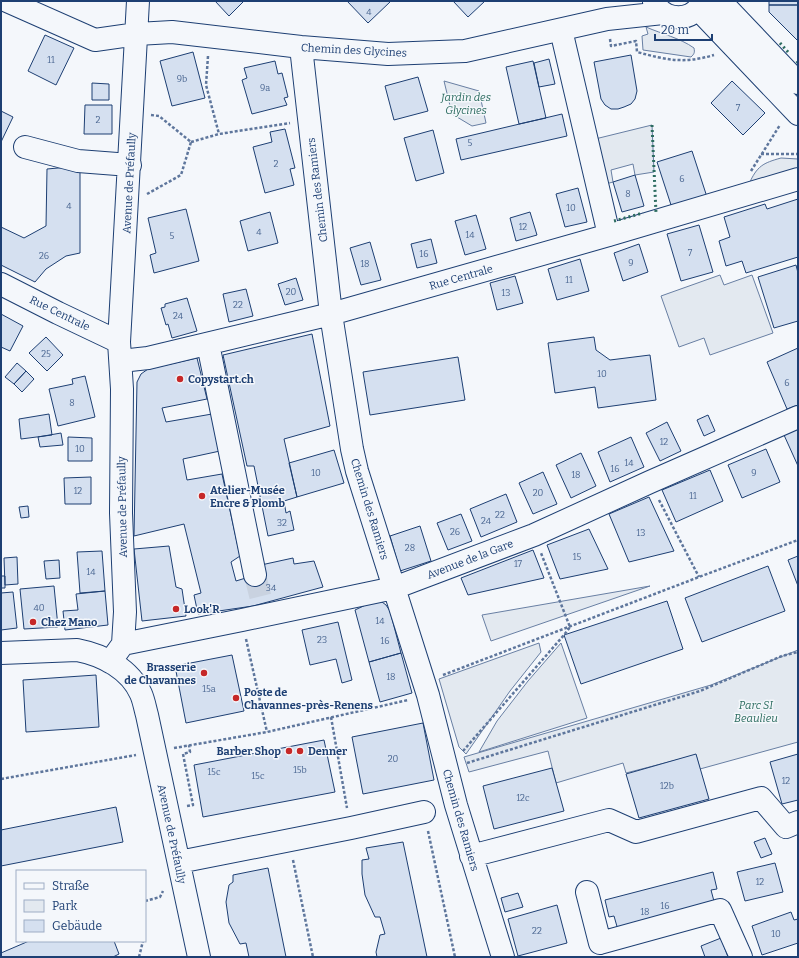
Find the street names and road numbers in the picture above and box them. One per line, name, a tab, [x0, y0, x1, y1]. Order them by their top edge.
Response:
street label: Chemin des Glycines	[301, 41, 407, 60]
street label: Avenue de Préfaully	[120, 132, 139, 234]
street label: Chemin des Ramiers	[305, 137, 330, 243]
street label: Rue Centrale	[428, 262, 494, 293]
street label: Rue Centrale	[27, 293, 92, 334]
street label: Avenue de Préfaully	[115, 456, 130, 558]
street label: Chemin des Ramiers	[348, 457, 391, 561]
street label: Avenue de la Gare	[425, 537, 515, 582]
street label: Chemin des Ramiers	[440, 768, 481, 873]
street label: Avenue de Préfaully	[155, 783, 188, 885]

